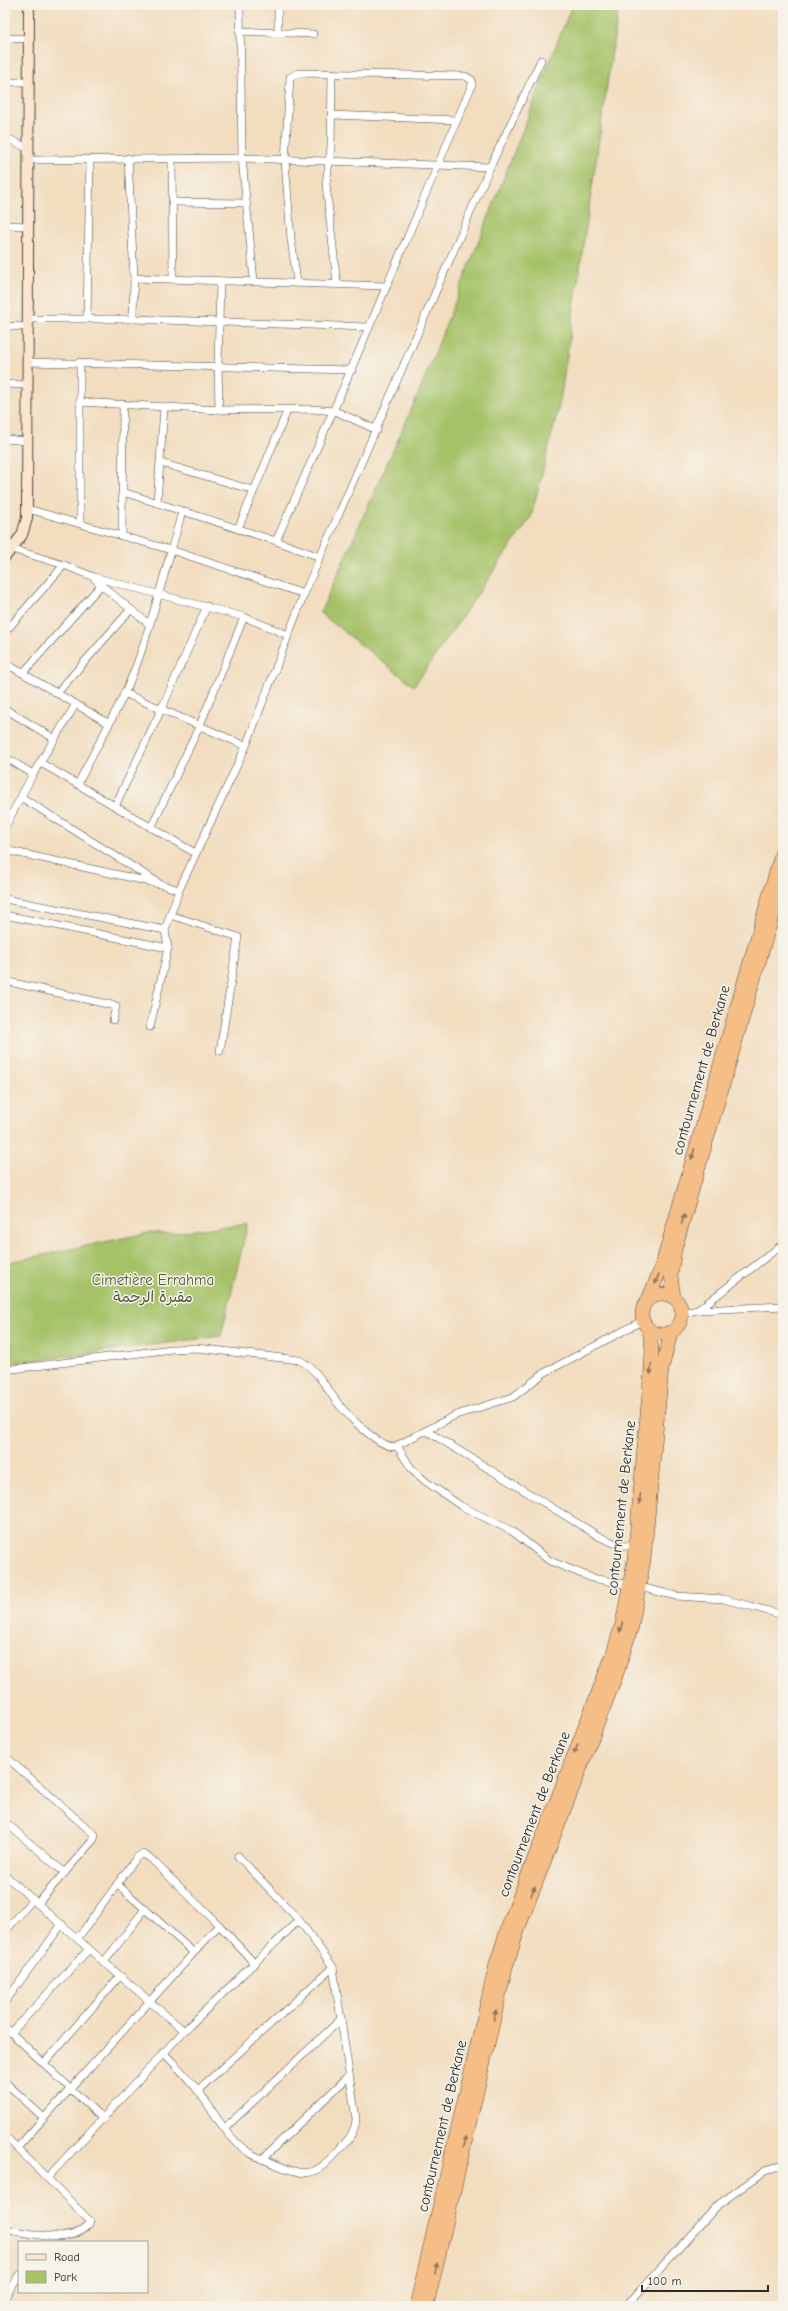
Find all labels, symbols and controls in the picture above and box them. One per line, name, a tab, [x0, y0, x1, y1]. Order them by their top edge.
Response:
street label: contournement de Berkane	[668, 982, 734, 1157]
one-way arrow	[690, 1148, 696, 1160]
one-way arrow	[680, 1213, 686, 1225]
park label: Cimetière Errahma مقبرة الرحمة	[92, 1271, 214, 1306]
one-way arrow	[653, 1273, 659, 1285]
one-way arrow	[648, 1363, 654, 1375]
street label: contournement de Berkane	[603, 1419, 639, 1596]
one-way arrow	[636, 1493, 643, 1505]
one-way arrow	[618, 1621, 624, 1633]
street label: contournement de Berkane	[494, 1728, 574, 1899]
one-way arrow	[573, 1744, 579, 1756]
one-way arrow	[531, 1884, 537, 1896]
one-way arrow	[492, 2009, 498, 2021]
street label: contournement de Berkane	[413, 2038, 471, 2214]
one-way arrow	[463, 2135, 469, 2148]
legend	[18, 2241, 148, 2293]
text: Road	[54, 2250, 80, 2264]
one-way arrow	[433, 2262, 439, 2274]
scale bar	[642, 2267, 768, 2293]
text: Park	[54, 2270, 77, 2284]
text: 100 m	[648, 2274, 681, 2288]

